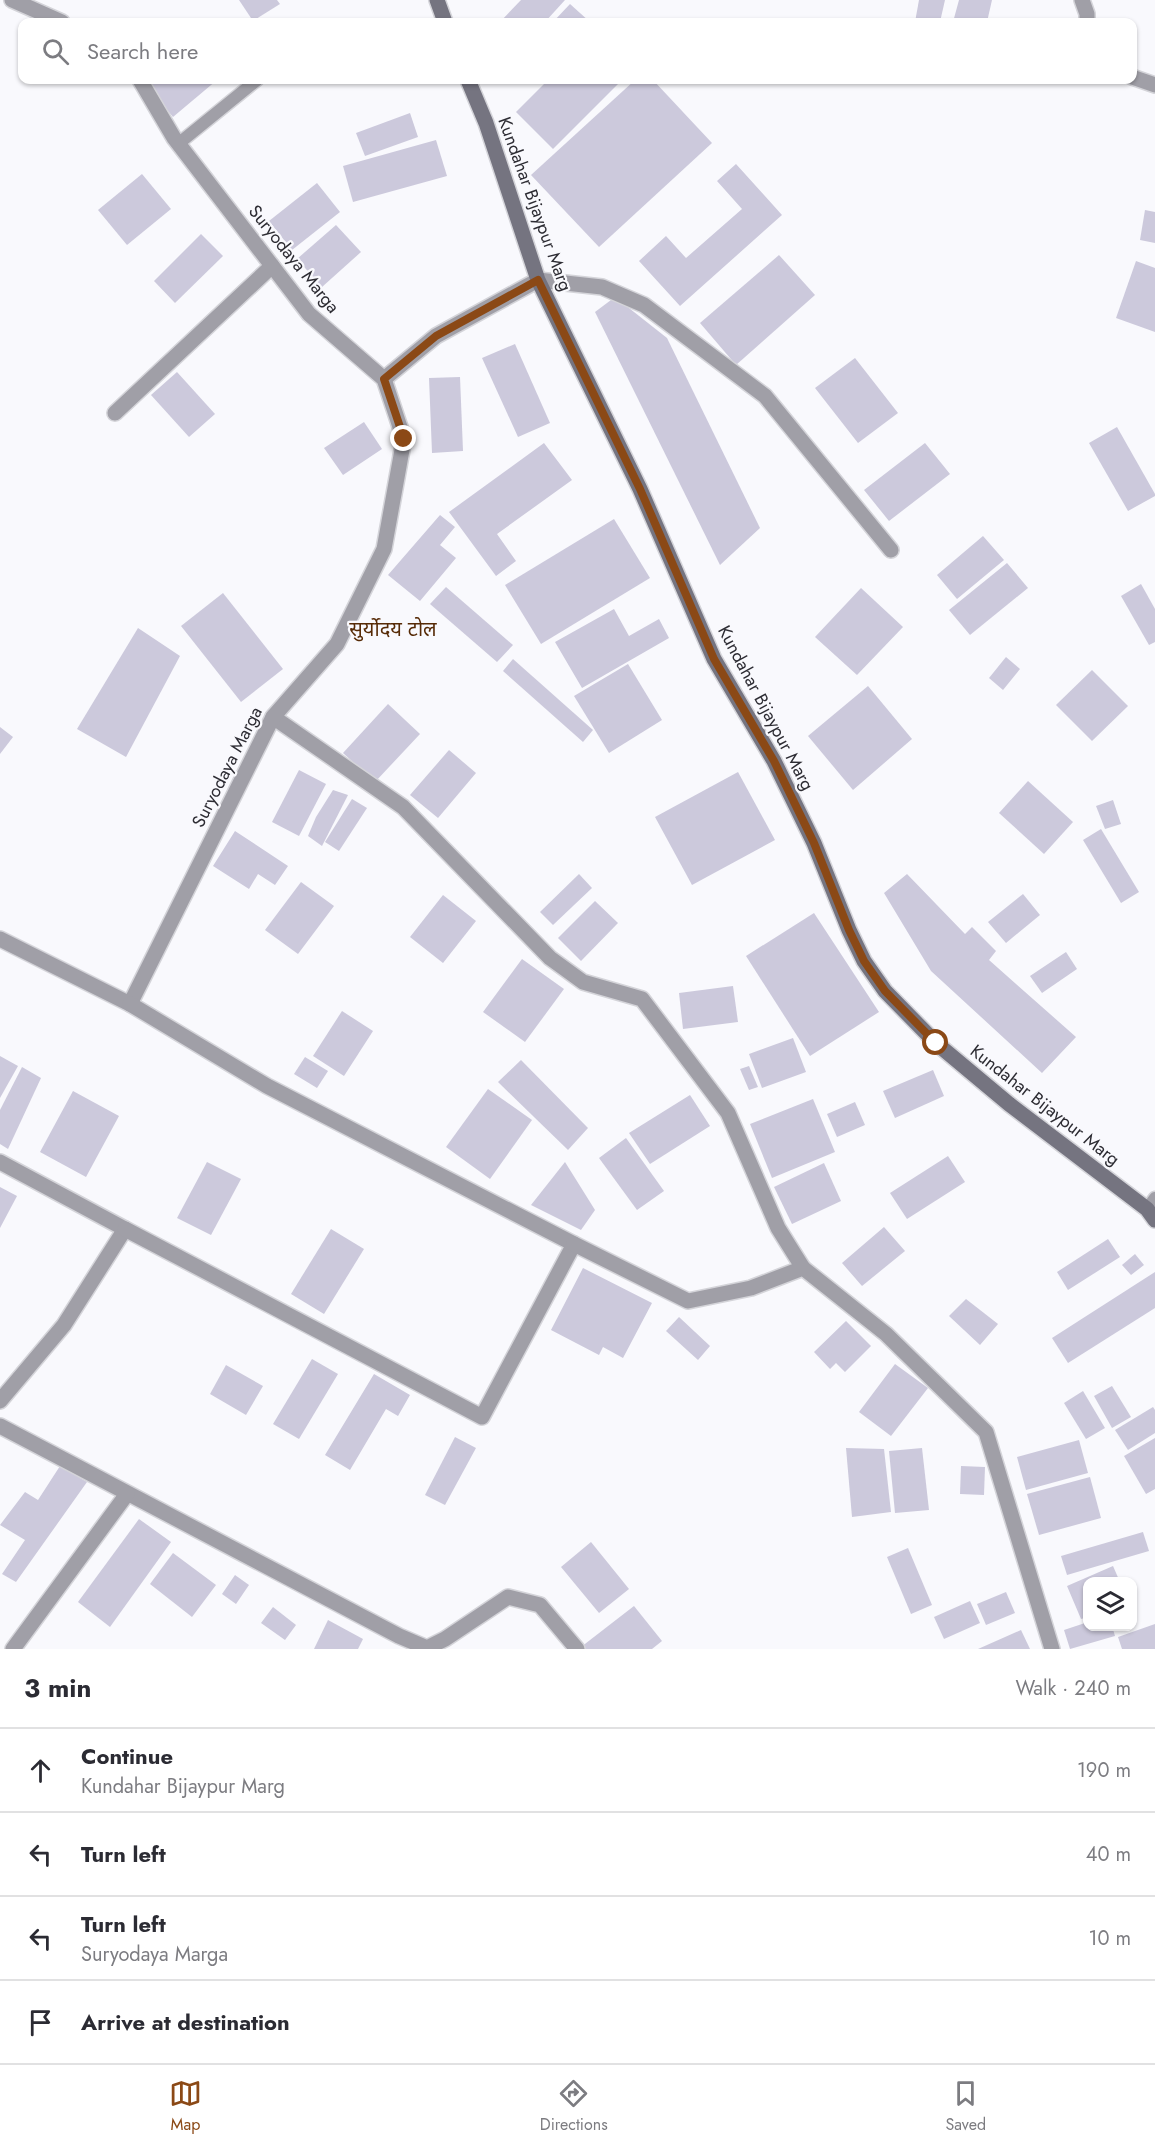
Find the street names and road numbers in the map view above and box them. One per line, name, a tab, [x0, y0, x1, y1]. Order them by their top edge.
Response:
street label: Kundahar Bijaypur Marg	[491, 113, 579, 295]
street label: Suryodaya Marga	[242, 199, 346, 319]
street label: Kundahar Bijaypur Marg	[711, 621, 821, 795]
street label: Suryodaya Marga	[185, 702, 269, 832]
street label: Kundahar Bijaypur Marg	[965, 1038, 1125, 1172]

